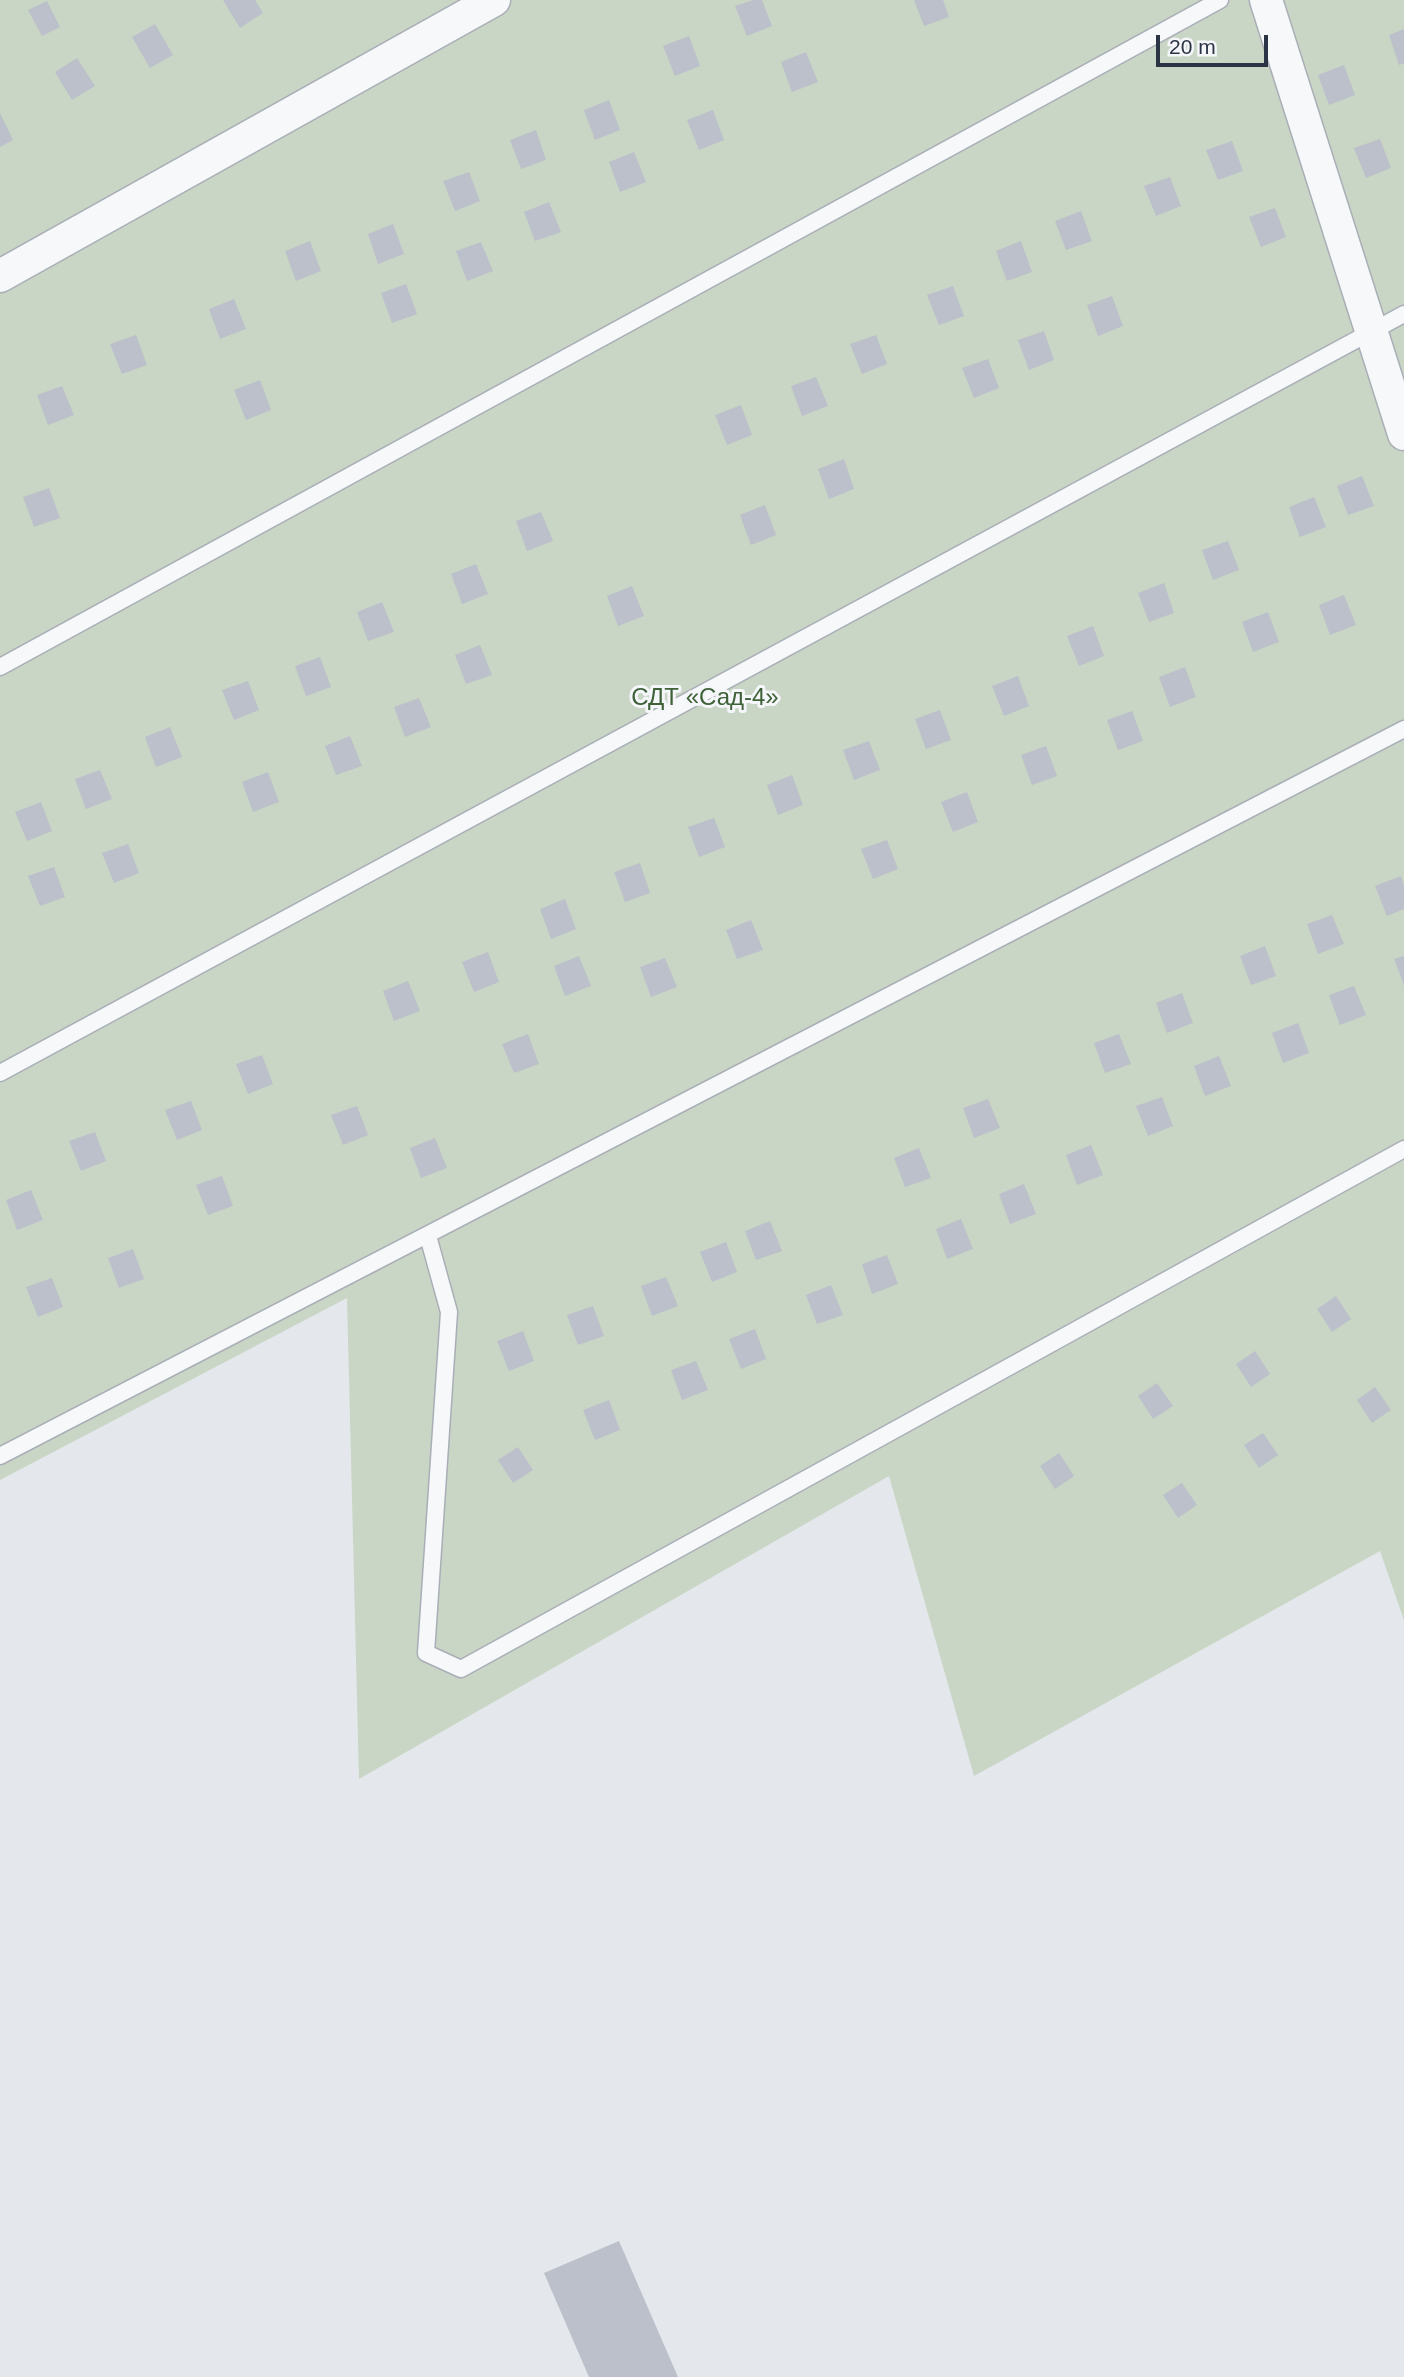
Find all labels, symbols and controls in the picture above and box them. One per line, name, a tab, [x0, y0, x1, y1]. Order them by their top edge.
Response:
scale bar	[1159, 21, 1271, 65]
text: 20 m	[1169, 35, 1216, 58]
park label: СДТ «Сад-4»	[631, 684, 779, 712]

